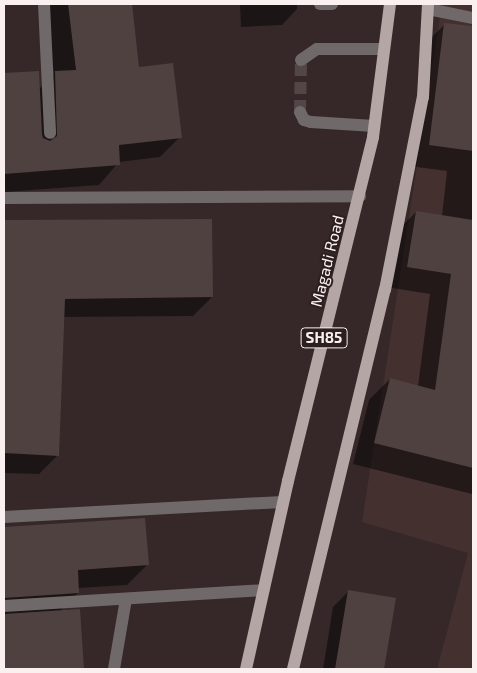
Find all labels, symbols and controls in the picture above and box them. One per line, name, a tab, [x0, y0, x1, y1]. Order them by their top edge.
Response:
street label: Magadi Road	[306, 213, 348, 309]
road number: SH85	[300, 326, 348, 350]

